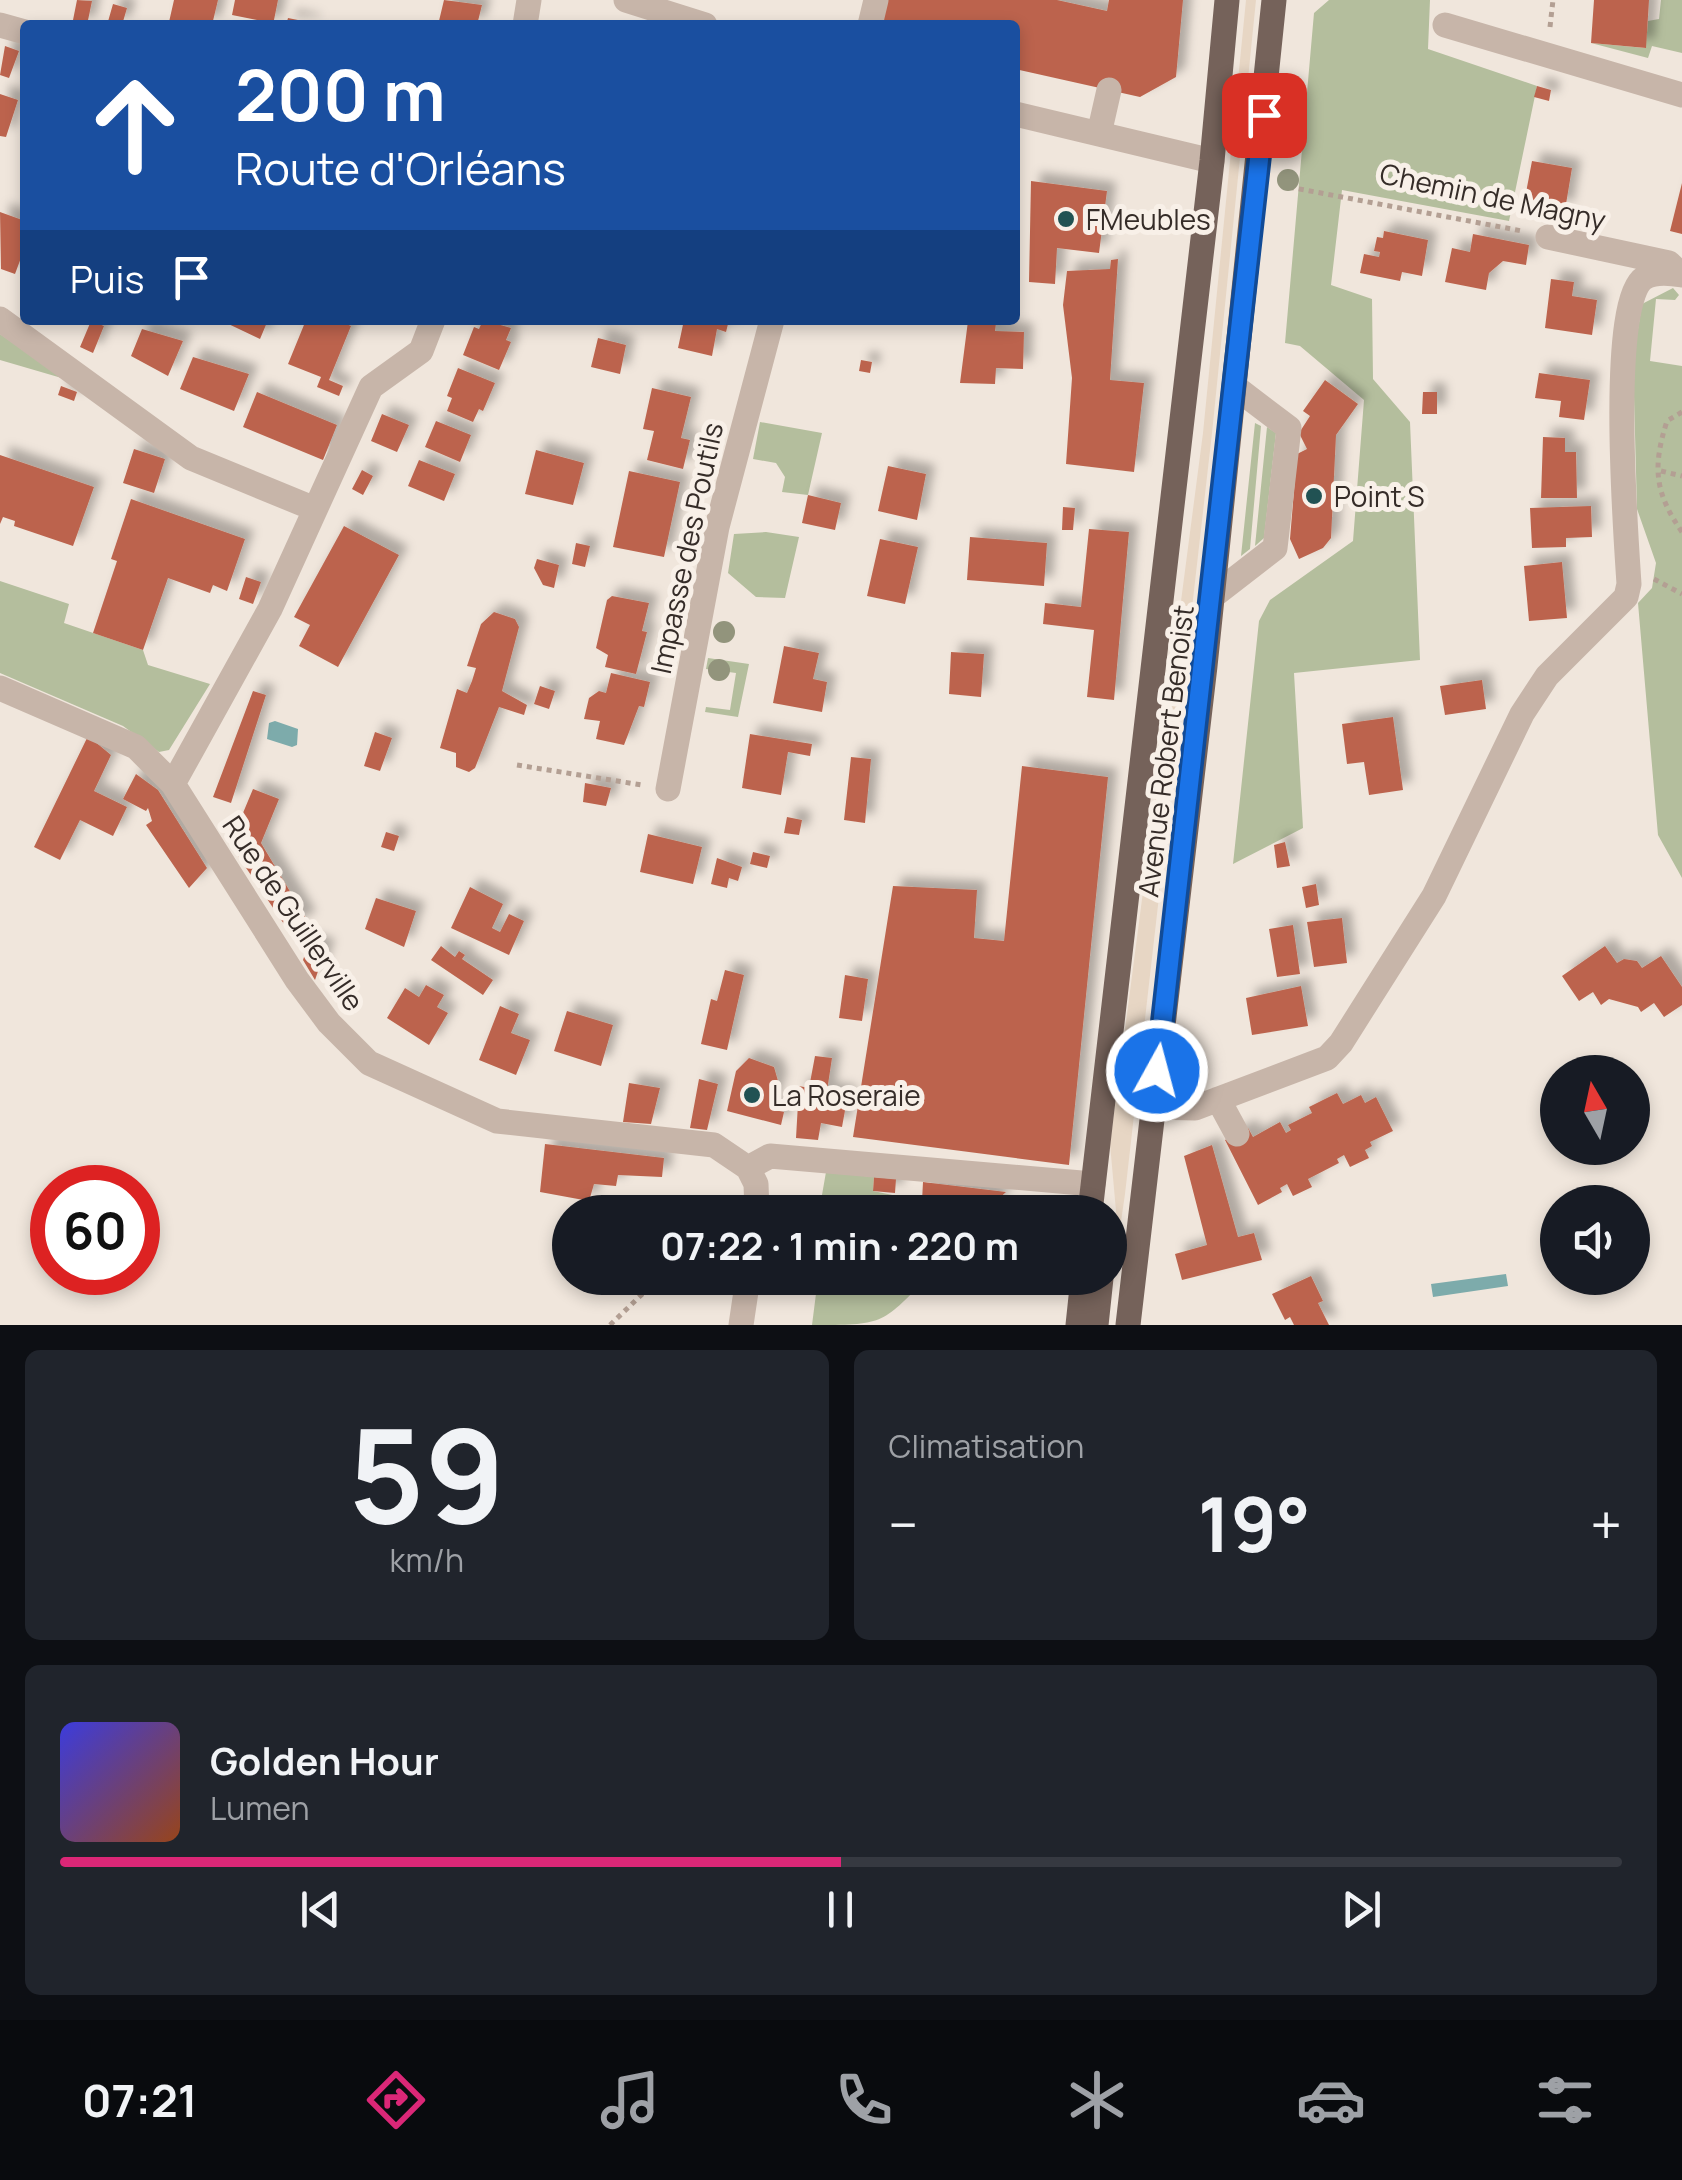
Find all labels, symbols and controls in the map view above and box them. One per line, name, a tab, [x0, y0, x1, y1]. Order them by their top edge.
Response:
text: 200 m	[235, 46, 446, 142]
icon: ahead	[70, 60, 200, 190]
pin	[1222, 73, 1307, 158]
icon: arrive	[1237, 88, 1292, 143]
text: Route d'Orléans	[235, 137, 566, 199]
street label: Chemin de Magny	[1376, 153, 1610, 239]
place label: FMeubles	[1086, 200, 1211, 238]
marker: FMeubles	[1055, 208, 1077, 230]
icon: arrive	[164, 250, 219, 305]
text: Puis	[70, 252, 144, 304]
street label: Impasse des Poutils	[641, 419, 731, 677]
place label: Point S	[1334, 477, 1425, 515]
marker: Point S	[1303, 485, 1325, 507]
street label: Avenue Robert Benoist	[1128, 603, 1202, 899]
street label: Rue de Guillerville	[215, 808, 373, 1018]
position arrow	[1105, 1019, 1209, 1123]
north arrow	[1540, 1055, 1650, 1165]
map controls	[1540, 1055, 1650, 1295]
place label: La Roseraie	[772, 1076, 921, 1114]
marker: La Roseraie	[741, 1084, 763, 1106]
speed limit sign: 60	[30, 1165, 160, 1295]
button: sound	[1540, 1185, 1650, 1295]
text: 07:22 · 1 min · 220 m	[660, 1219, 1019, 1271]
text: 59	[348, 1384, 505, 1562]
text: Climatisation	[889, 1424, 1084, 1468]
text: 19°	[1198, 1472, 1311, 1575]
text: −	[889, 1486, 918, 1562]
text: +	[1590, 1486, 1622, 1562]
text: km/h	[390, 1538, 464, 1582]
text: Golden Hour	[210, 1734, 439, 1786]
text: Lumen	[210, 1786, 310, 1830]
icon: previous	[293, 1882, 348, 1937]
icon: pause	[813, 1882, 868, 1937]
icon: next	[1334, 1882, 1389, 1937]
icon: directions	[361, 2065, 431, 2135]
icon: music	[595, 2065, 665, 2135]
icon: phone	[829, 2065, 899, 2135]
icon: climate	[1062, 2065, 1132, 2135]
icon: car	[1296, 2065, 1366, 2135]
icon: filters	[1530, 2065, 1600, 2135]
text: 07:21	[82, 2069, 197, 2131]

